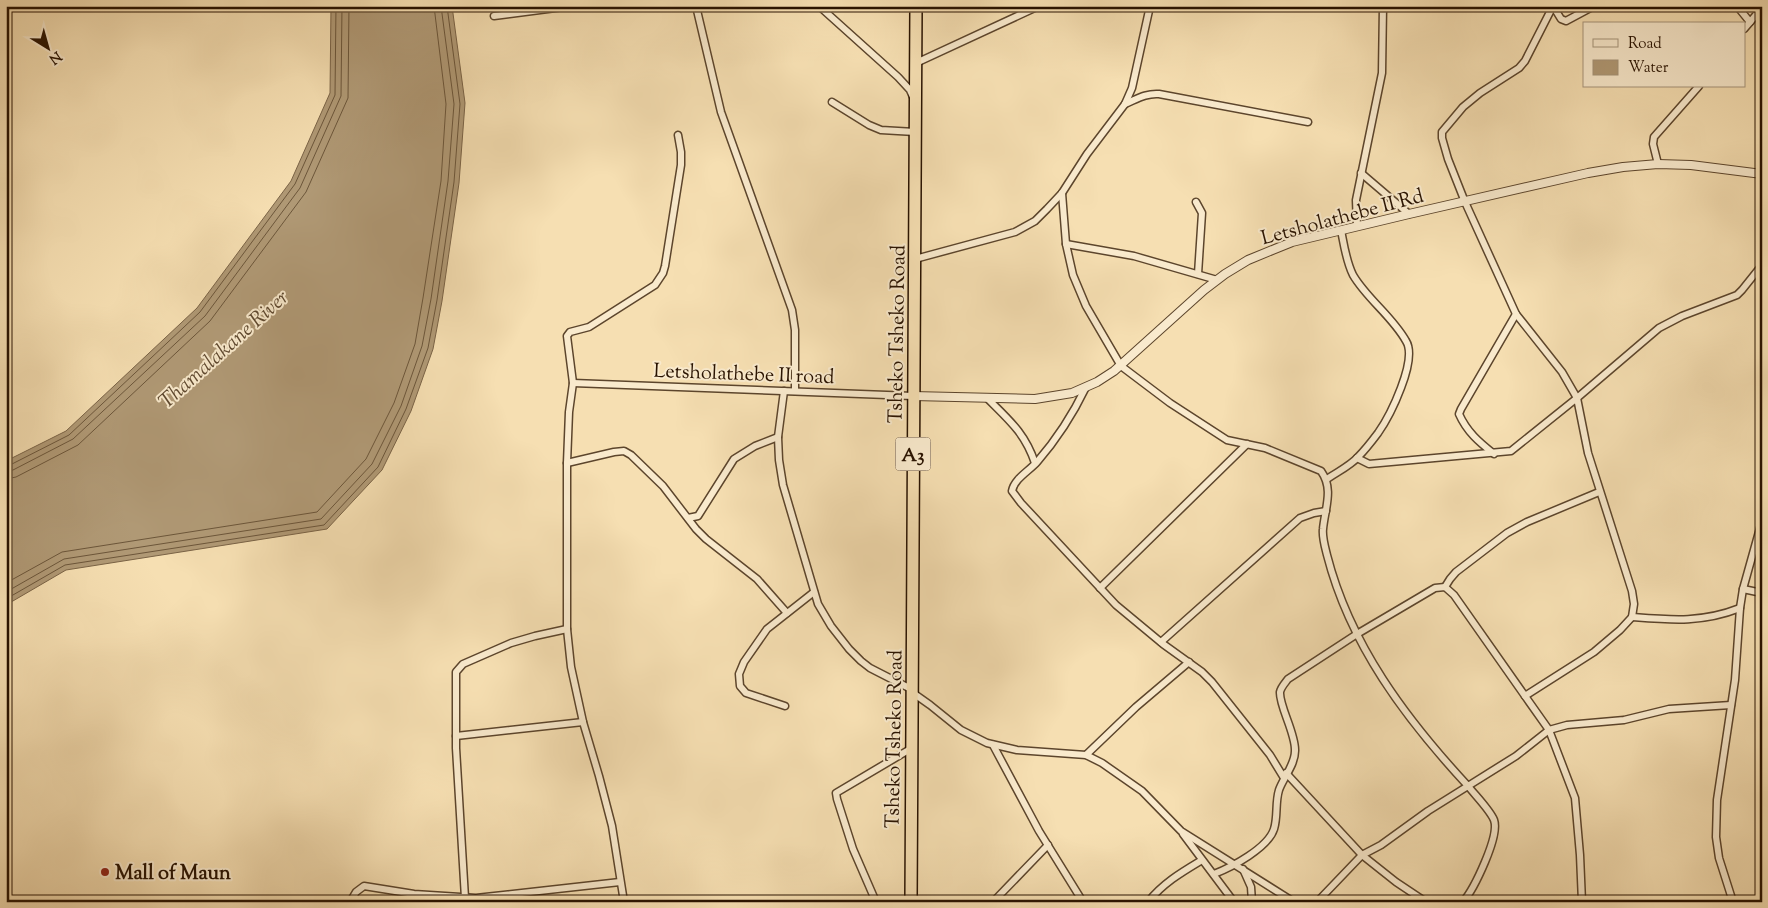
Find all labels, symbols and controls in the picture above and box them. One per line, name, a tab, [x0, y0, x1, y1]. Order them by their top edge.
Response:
north arrow	[22, 22, 72, 72]
legend	[1583, 22, 1746, 88]
text: Road	[1628, 34, 1662, 55]
text: N	[44, 45, 65, 68]
text: Water	[1628, 58, 1669, 79]
street label: Letsholathebe II Rd	[1258, 183, 1427, 254]
street label: Tsheko Tsheko Road	[882, 245, 915, 423]
water label: Thamalakane River	[153, 284, 296, 417]
street label: Letsholathebe II road	[653, 358, 835, 393]
road number: A3	[896, 438, 930, 470]
street label: Tsheko Tsheko Road	[879, 650, 912, 828]
place label: Mall of Maun	[115, 860, 231, 889]
marker: Mall of Maun	[99, 866, 111, 878]

